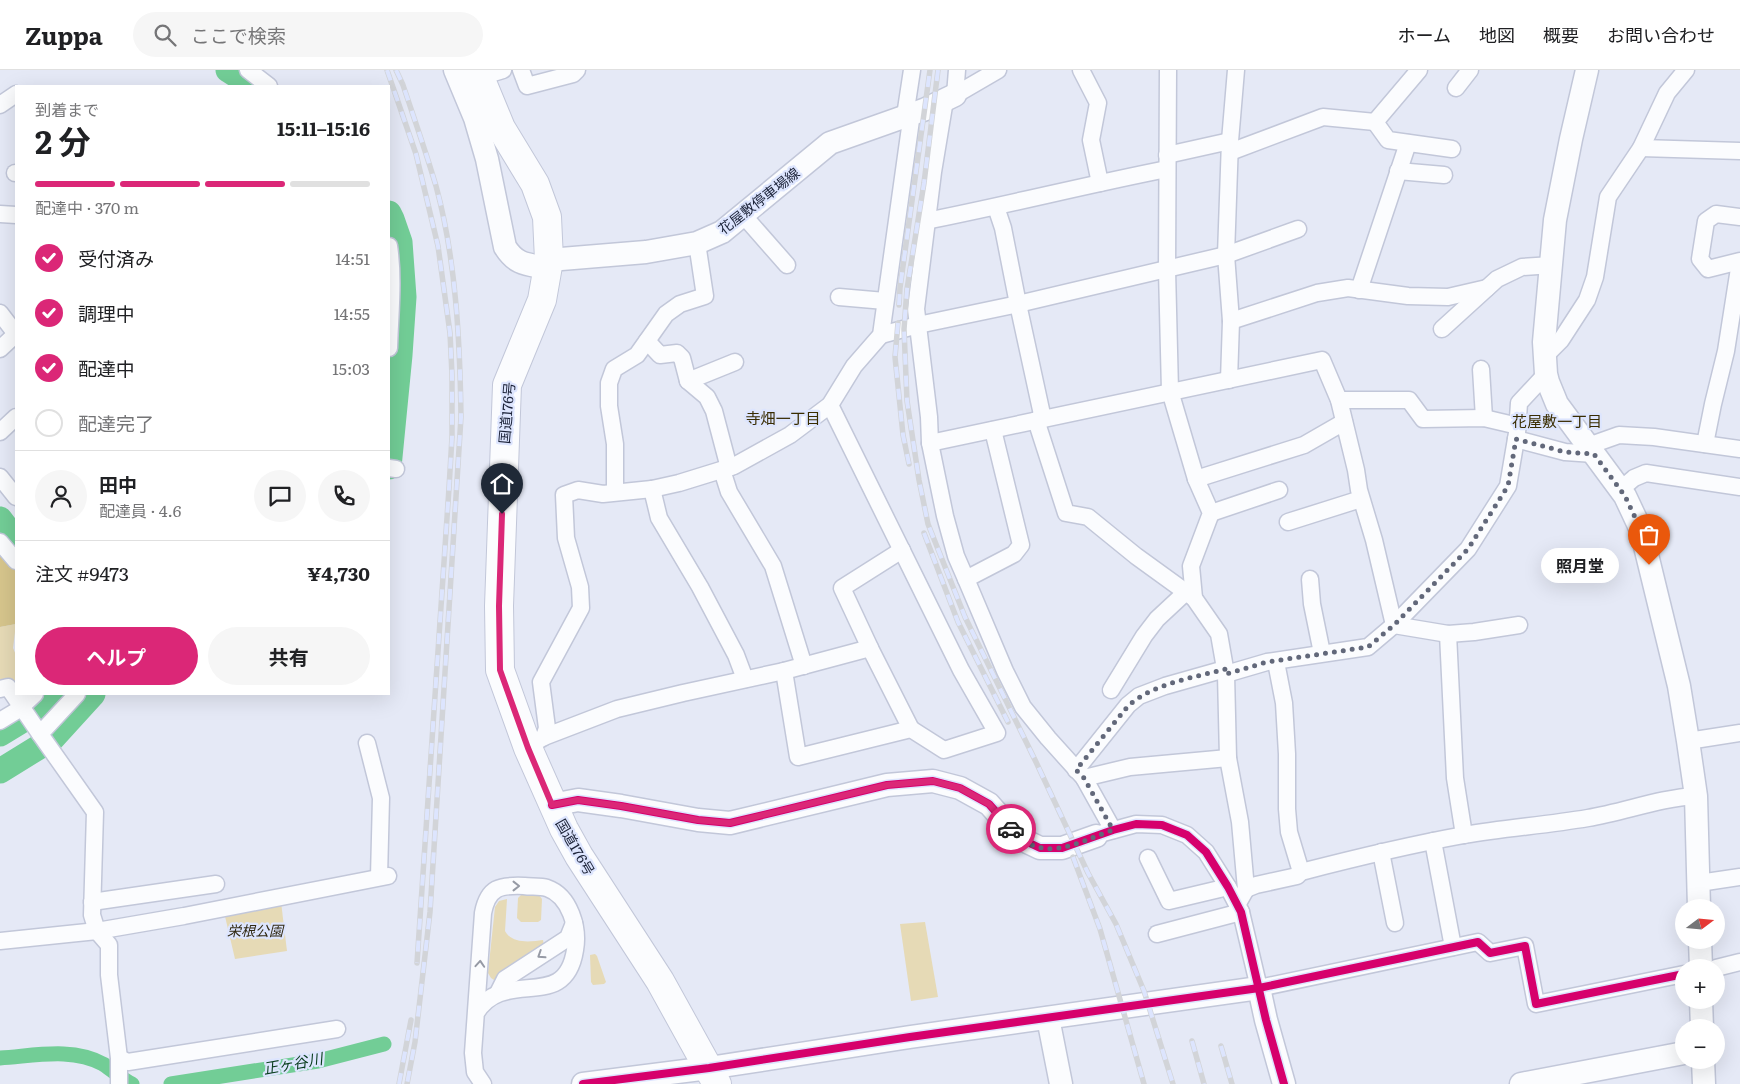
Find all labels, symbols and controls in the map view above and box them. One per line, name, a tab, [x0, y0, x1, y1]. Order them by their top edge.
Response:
search box	[133, 12, 483, 57]
text: Zuppa	[25, 17, 103, 52]
icon: search	[151, 21, 179, 49]
text: ここで検索	[191, 21, 286, 49]
text: ホーム	[1398, 21, 1451, 48]
text: 地図	[1479, 21, 1515, 48]
text: 概要	[1543, 21, 1579, 48]
text: お問い合わせ	[1607, 21, 1715, 48]
text: 到着まで	[35, 97, 99, 121]
text: 15:11–15:16	[277, 114, 370, 142]
text: 2 分	[35, 116, 91, 164]
street label: 花屋敷停車場線	[714, 162, 803, 238]
text: 配達中 · 370 m	[35, 195, 139, 219]
icon: check	[35, 244, 63, 272]
text: 受付済み	[78, 244, 154, 272]
text: 14:51	[335, 246, 370, 270]
icon: check	[35, 299, 63, 327]
text: 調理中	[78, 299, 135, 327]
text: 14:55	[334, 301, 370, 325]
icon: check	[35, 354, 63, 382]
text: 配達中	[78, 354, 135, 382]
text: 15:03	[332, 356, 370, 380]
street label: 国道176号	[493, 381, 519, 445]
district label: 寺畑一丁目	[745, 406, 821, 429]
text: 配達完了	[78, 409, 154, 437]
district label: 花屋敷一丁目	[1512, 409, 1602, 432]
pin	[481, 463, 523, 514]
button: person	[35, 470, 87, 522]
text: 田中	[99, 470, 137, 498]
button: chat	[254, 470, 306, 522]
button: phone	[318, 470, 370, 522]
icon: home	[488, 470, 516, 498]
text: 配達員 · 4.6	[99, 498, 181, 522]
pin	[1628, 514, 1670, 565]
icon: bag	[1635, 521, 1663, 549]
callout: 照月堂	[1542, 548, 1619, 582]
text: 照月堂	[1556, 553, 1604, 577]
text: 注文 #9473	[35, 559, 129, 587]
text: ¥4,730	[307, 559, 370, 587]
button: ヘルプ	[35, 627, 198, 685]
button: 共有	[208, 627, 370, 685]
courier	[986, 804, 1036, 854]
street label: 国道176号	[552, 815, 600, 878]
icon: car	[997, 815, 1025, 843]
one-way arrow	[512, 881, 520, 891]
north arrow	[1675, 899, 1725, 949]
map controls	[1675, 899, 1725, 1069]
park label: 栄根公園	[227, 920, 285, 940]
one-way arrow	[537, 949, 546, 959]
button: +	[1675, 959, 1725, 1009]
one-way arrow	[474, 960, 485, 968]
button: −	[1675, 1019, 1725, 1069]
water label: 正ヶ谷川	[261, 1046, 326, 1079]

